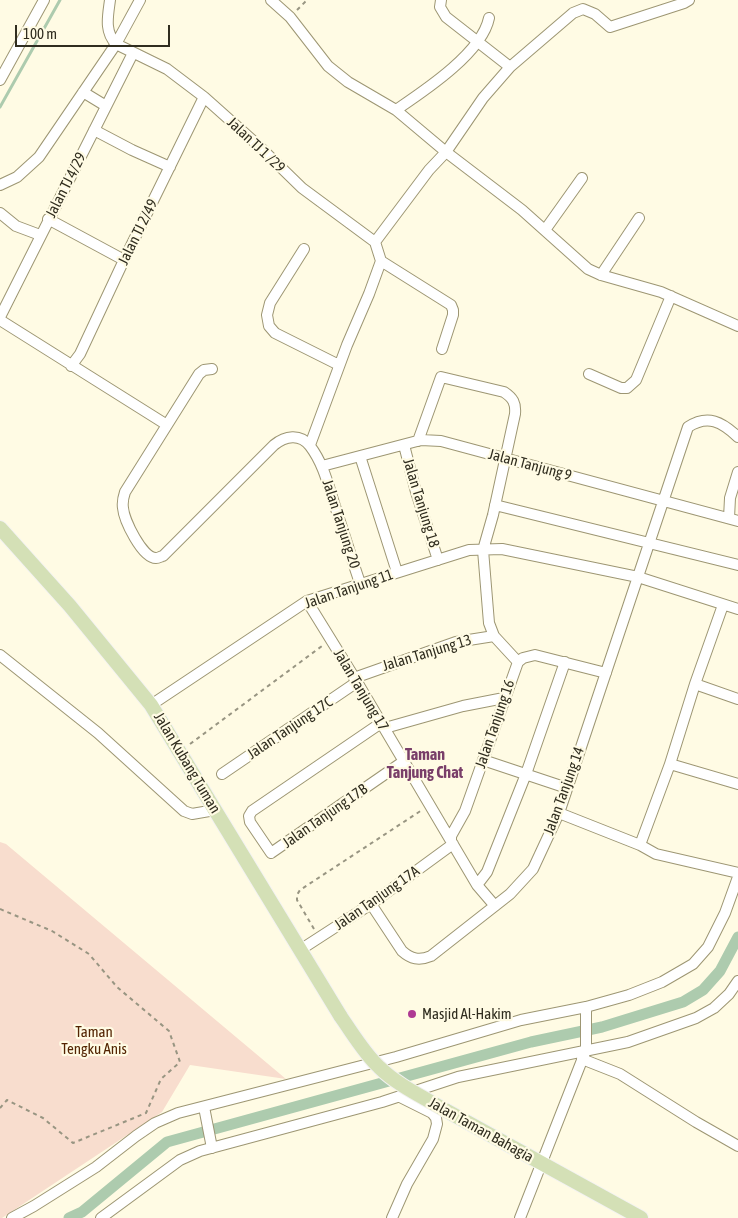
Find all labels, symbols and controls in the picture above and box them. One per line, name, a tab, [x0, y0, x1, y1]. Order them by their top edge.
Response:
scale bar	[18, 15, 172, 47]
text: 100 m	[23, 25, 57, 42]
street label: Jalan TJ 1 /29	[223, 114, 289, 176]
street label: Jalan TJ 4/29	[42, 149, 90, 221]
street label: Jalan TJ 2/49	[114, 196, 162, 268]
street label: Jalan Tanjung 9	[486, 445, 574, 485]
street label: Jalan Tanjung 18	[399, 456, 443, 550]
street label: Jalan Tanjung 20	[318, 477, 364, 571]
street label: Jalan Tanjung 11	[302, 565, 396, 613]
street label: Jalan Tanjung 13	[380, 631, 474, 675]
street label: Jalan Tanjung 17	[329, 646, 393, 734]
street label: Jalan Tanjung 16	[471, 677, 519, 771]
street label: Jalan Tanjung 17C	[244, 693, 336, 763]
street label: Jalan Kubang Tuman	[150, 709, 224, 817]
district label: Taman Tanjung Chat	[387, 745, 463, 783]
street label: Jalan Tanjung 14	[540, 745, 588, 837]
street label: Jalan Tanjung 17B	[279, 780, 371, 852]
street label: Jalan Tanjung 17A	[331, 862, 423, 934]
place label: Masjid Al-Hakim	[422, 1005, 512, 1023]
marker: Masjid Al-Hakim	[406, 1008, 418, 1020]
park label: Taman Tengku Anis	[61, 1023, 127, 1058]
street label: Jalan Taman Bahagia	[426, 1094, 536, 1166]

